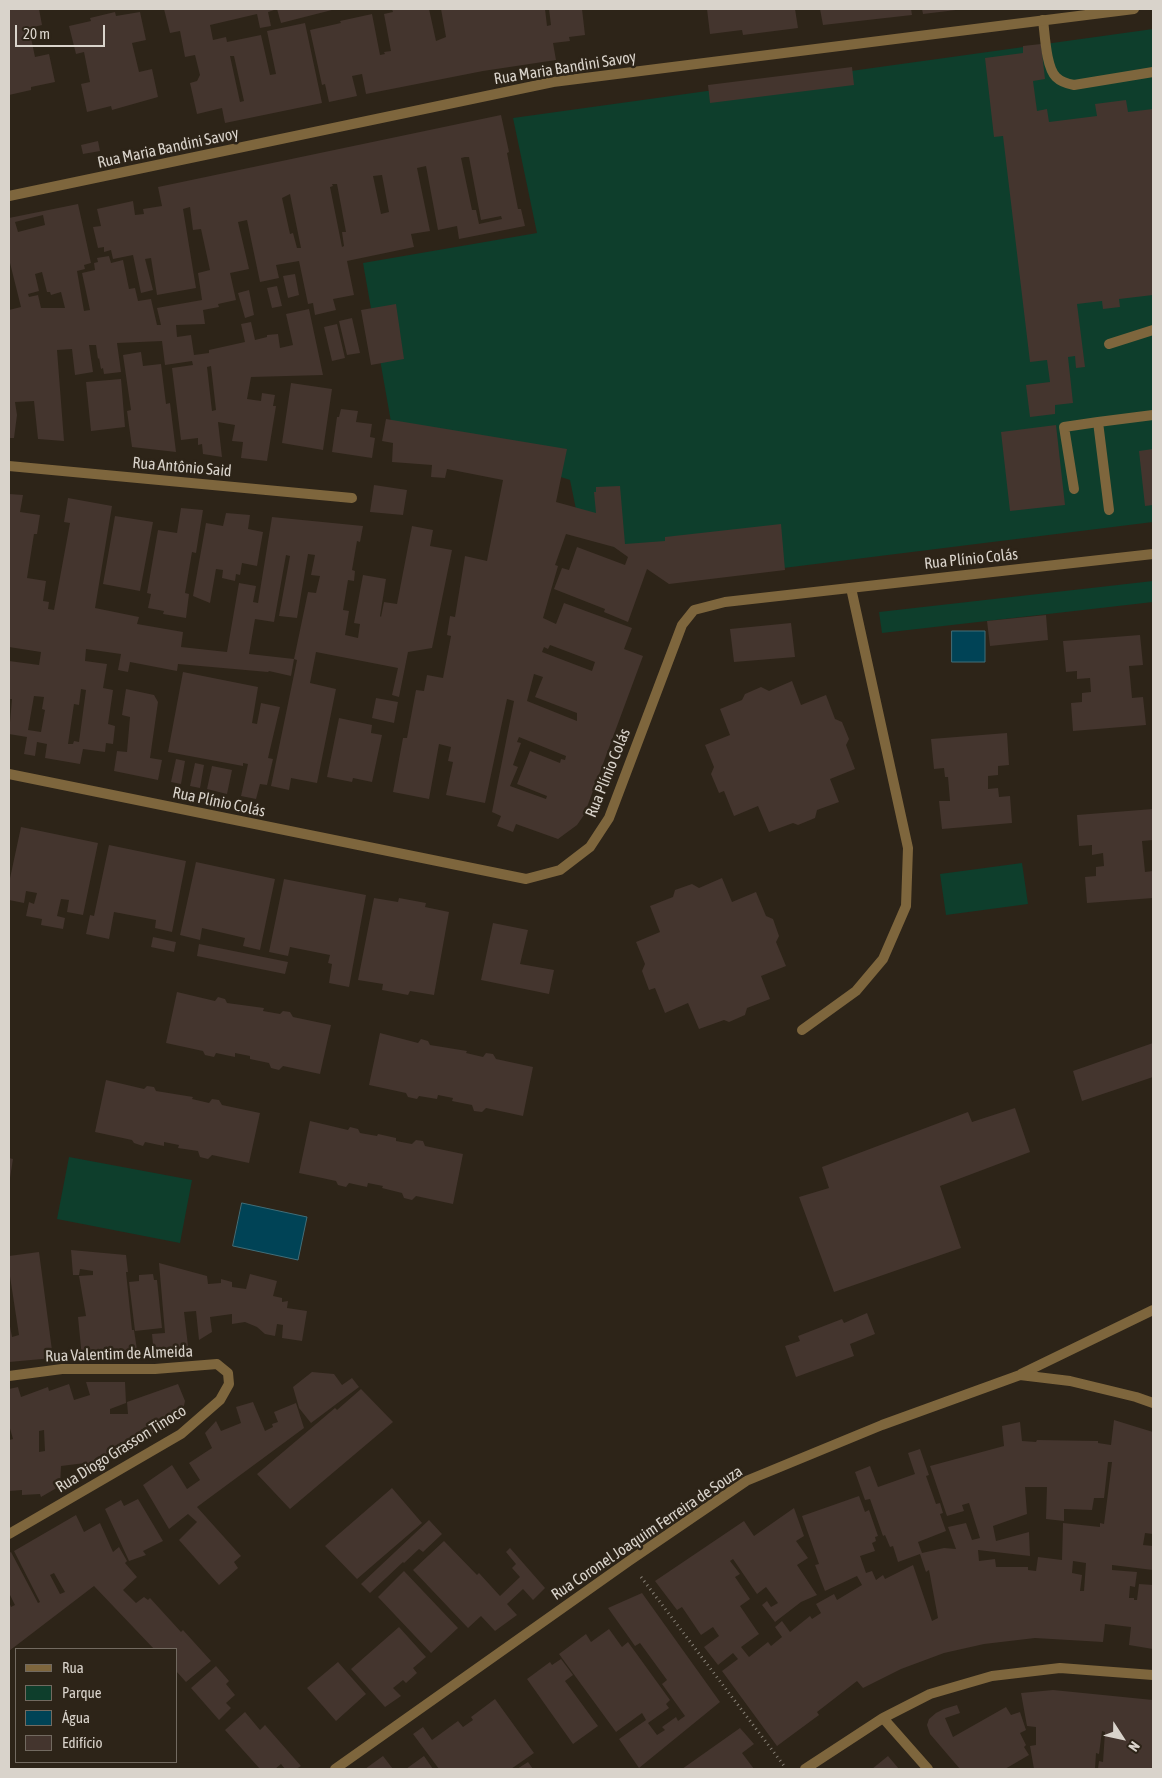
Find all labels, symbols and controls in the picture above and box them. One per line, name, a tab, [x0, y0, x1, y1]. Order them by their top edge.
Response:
scale bar	[18, 15, 108, 47]
text: 20 m	[23, 25, 50, 42]
street label: Rua Maria Bandini Savoy	[492, 47, 638, 89]
street label: Rua Maria Bandini Savoy	[96, 124, 240, 172]
street label: Rua Antônio Said	[132, 453, 232, 481]
street label: Rua Plínio Colás	[923, 545, 1019, 573]
street label: Rua Plínio Colás	[581, 726, 635, 820]
street label: Rua Plínio Colás	[171, 783, 267, 821]
street label: Rua Valentim de Almeida	[45, 1342, 193, 1366]
street label: Rua Diogo Grasson Tinoco	[52, 1401, 190, 1497]
street label: Rua Coronel Joaquim Ferreira de Souza	[548, 1462, 746, 1604]
legend	[15, 1648, 178, 1763]
text: Rua	[62, 1659, 84, 1676]
text: Parque	[62, 1684, 102, 1701]
text: Água	[62, 1709, 90, 1726]
north arrow	[1097, 1713, 1147, 1763]
text: Edifício	[62, 1734, 103, 1751]
text: N	[1125, 1739, 1143, 1755]

